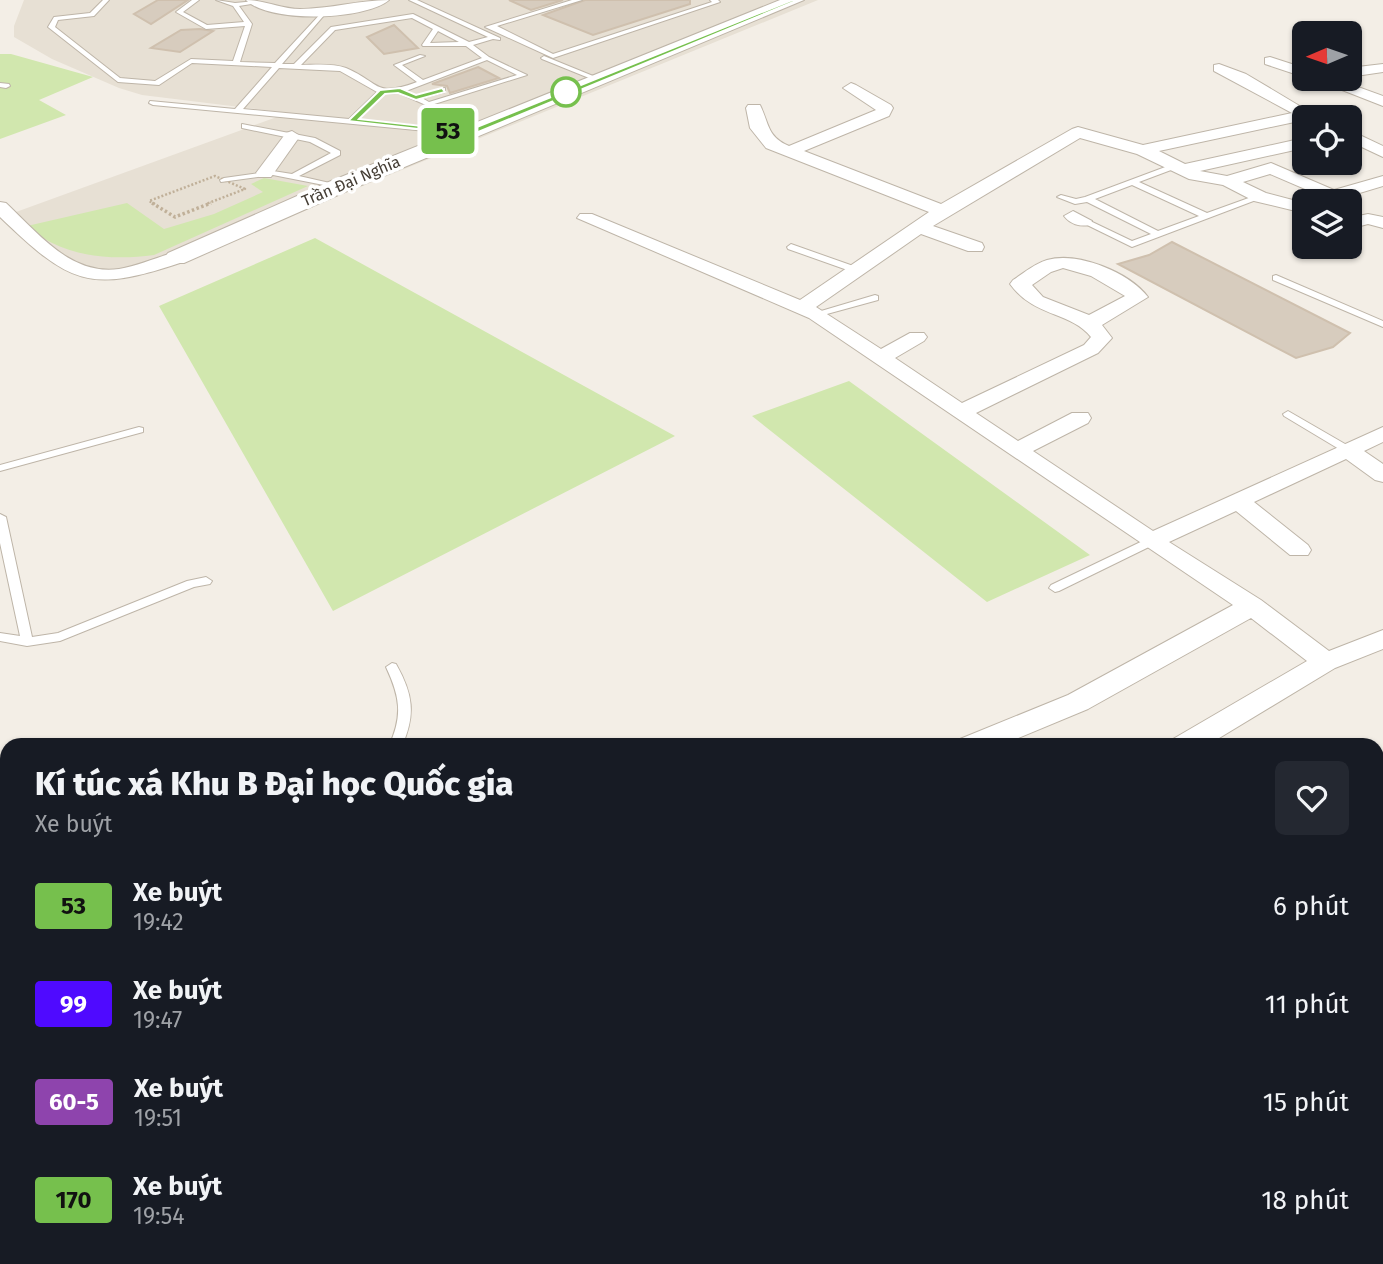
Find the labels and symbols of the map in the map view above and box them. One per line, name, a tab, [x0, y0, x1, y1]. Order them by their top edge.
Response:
north arrow	[1292, 21, 1362, 91]
unlabelled marker	[551, 77, 581, 107]
line badge: 53	[416, 108, 480, 154]
street label: Trần Đại Nghĩa	[298, 151, 403, 210]

